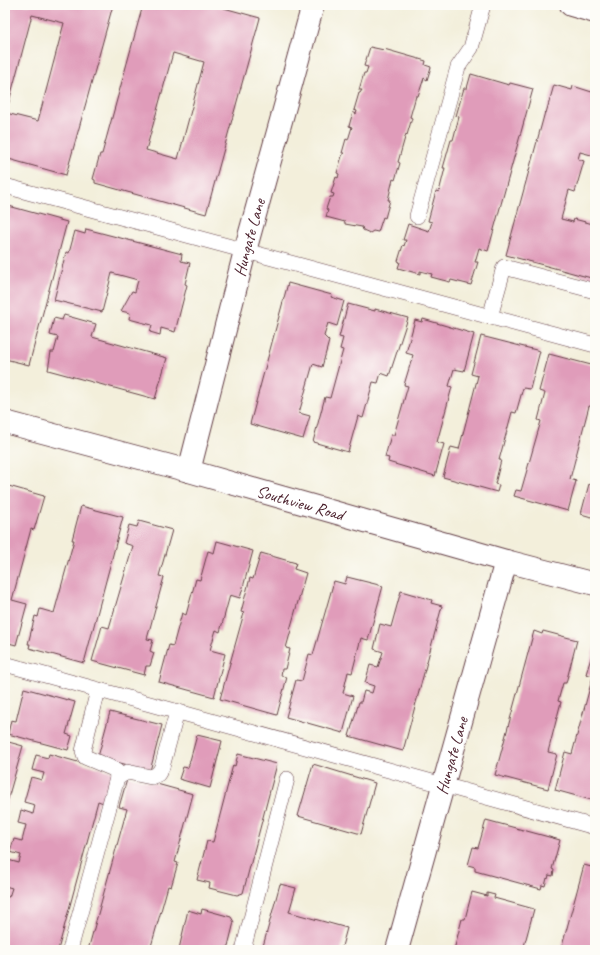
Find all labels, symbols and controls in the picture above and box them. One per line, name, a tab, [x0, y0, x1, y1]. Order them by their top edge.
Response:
street label: Hungate Lane	[228, 195, 270, 279]
street label: Southview Road	[254, 480, 349, 526]
street label: Hungate Lane	[431, 713, 473, 797]

